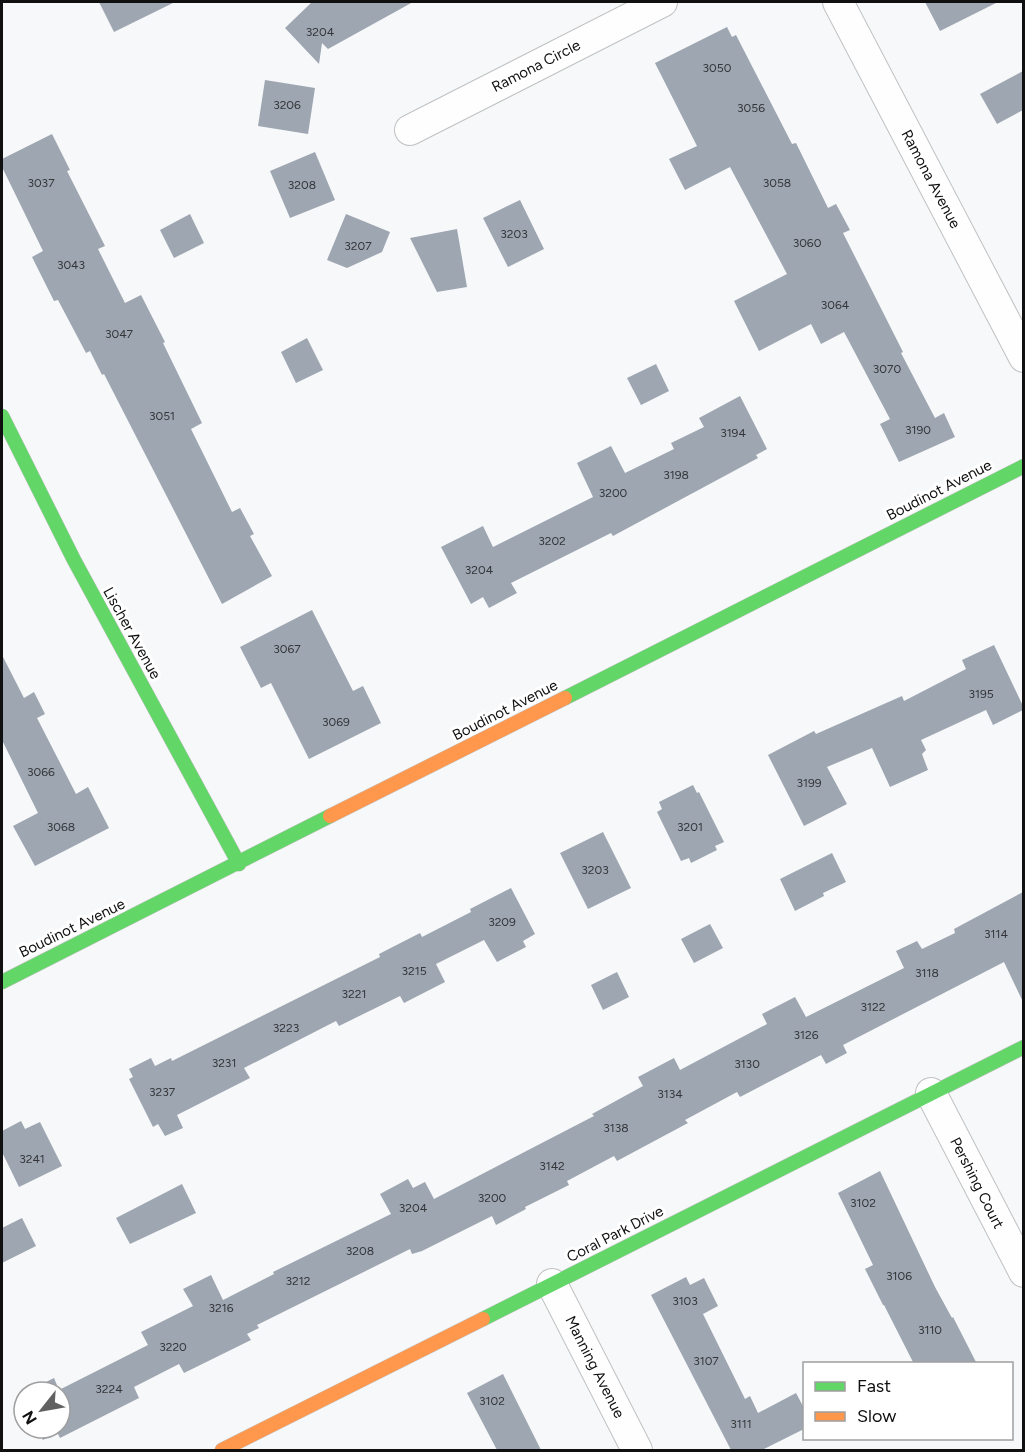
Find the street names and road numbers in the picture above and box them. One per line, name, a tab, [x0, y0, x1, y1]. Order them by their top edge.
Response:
street label: Ramona Circle	[489, 36, 583, 96]
street label: Ramona Avenue	[897, 127, 965, 231]
street label: Boudinot Avenue	[883, 456, 995, 524]
street label: Lischer Avenue	[99, 584, 165, 682]
street label: Boudinot Avenue	[449, 676, 561, 744]
street label: Boudinot Avenue	[16, 895, 128, 961]
street label: Pershing Court	[946, 1134, 1008, 1232]
street label: Coral Park Drive	[564, 1202, 666, 1266]
street label: Manning Avenue	[562, 1313, 628, 1421]

